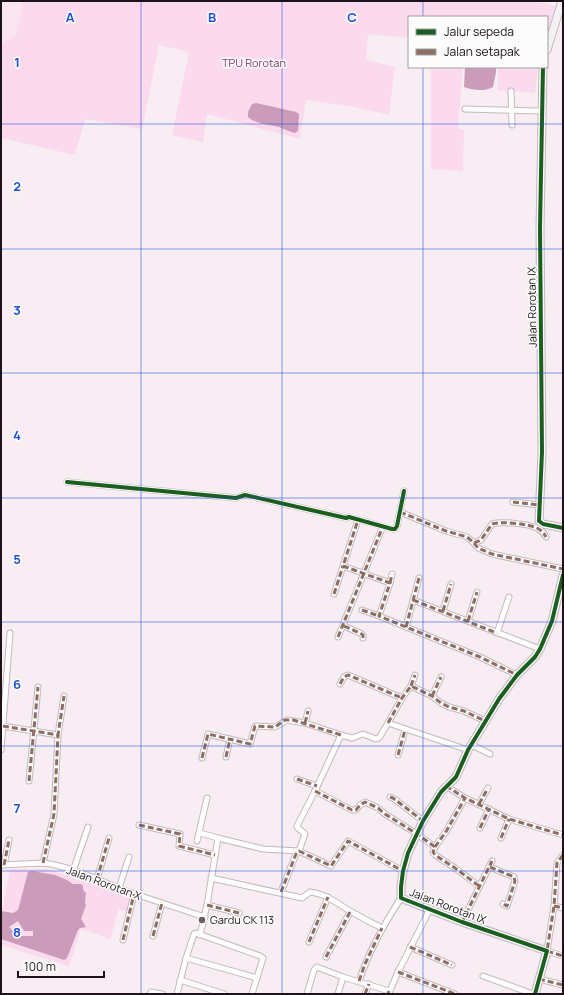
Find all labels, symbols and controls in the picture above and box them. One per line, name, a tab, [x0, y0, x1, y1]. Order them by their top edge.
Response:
text: A	[66, 8, 75, 26]
text: B	[208, 8, 216, 26]
text: C	[347, 8, 357, 26]
legend	[408, 16, 548, 68]
text: Jalur sepeda	[444, 23, 514, 40]
text: Jalan setapak	[444, 43, 521, 60]
text: 1	[14, 53, 20, 71]
park label: TPU Rorotan	[222, 55, 286, 70]
text: 2	[13, 177, 21, 195]
street label: Jalan Rorotan IX	[523, 266, 540, 348]
text: 3	[13, 301, 21, 319]
text: 4	[13, 426, 21, 444]
text: 5	[13, 550, 21, 568]
text: 6	[13, 675, 21, 693]
text: 7	[14, 799, 21, 817]
street label: Jalan Rorotan X	[65, 862, 144, 903]
street label: Jalan Rorotan IX	[408, 884, 489, 927]
place label: Gardu CK 113	[210, 912, 274, 927]
marker: Gardu CK 113	[197, 915, 207, 925]
text: 8	[13, 923, 21, 941]
scale bar	[18, 953, 104, 979]
text: 100 m	[24, 958, 56, 975]

